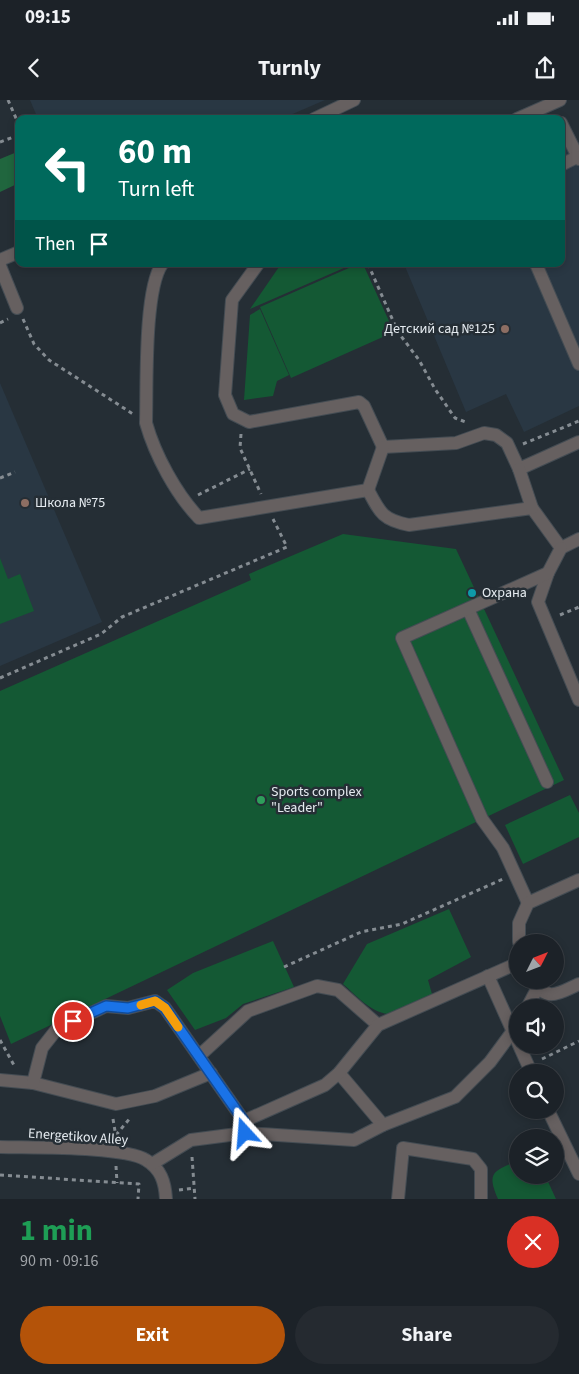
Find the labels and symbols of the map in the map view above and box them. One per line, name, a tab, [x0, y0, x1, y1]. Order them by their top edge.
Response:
place label: Детский сад №125	[384, 319, 495, 339]
marker: Детский сад №125	[499, 323, 511, 335]
place label: Школа №75	[35, 493, 105, 513]
marker: Школа №75	[19, 497, 31, 509]
place label: Охрана	[482, 583, 527, 603]
marker: Охрана	[466, 587, 478, 599]
place label: Sports complex "Leader"	[271, 782, 362, 818]
marker: Sports complex "Leader"	[255, 794, 267, 806]
north arrow	[509, 934, 564, 989]
pin	[52, 1000, 94, 1042]
position arrow	[218, 1106, 270, 1158]
street label: Energetikov Alley	[27, 1124, 129, 1151]

